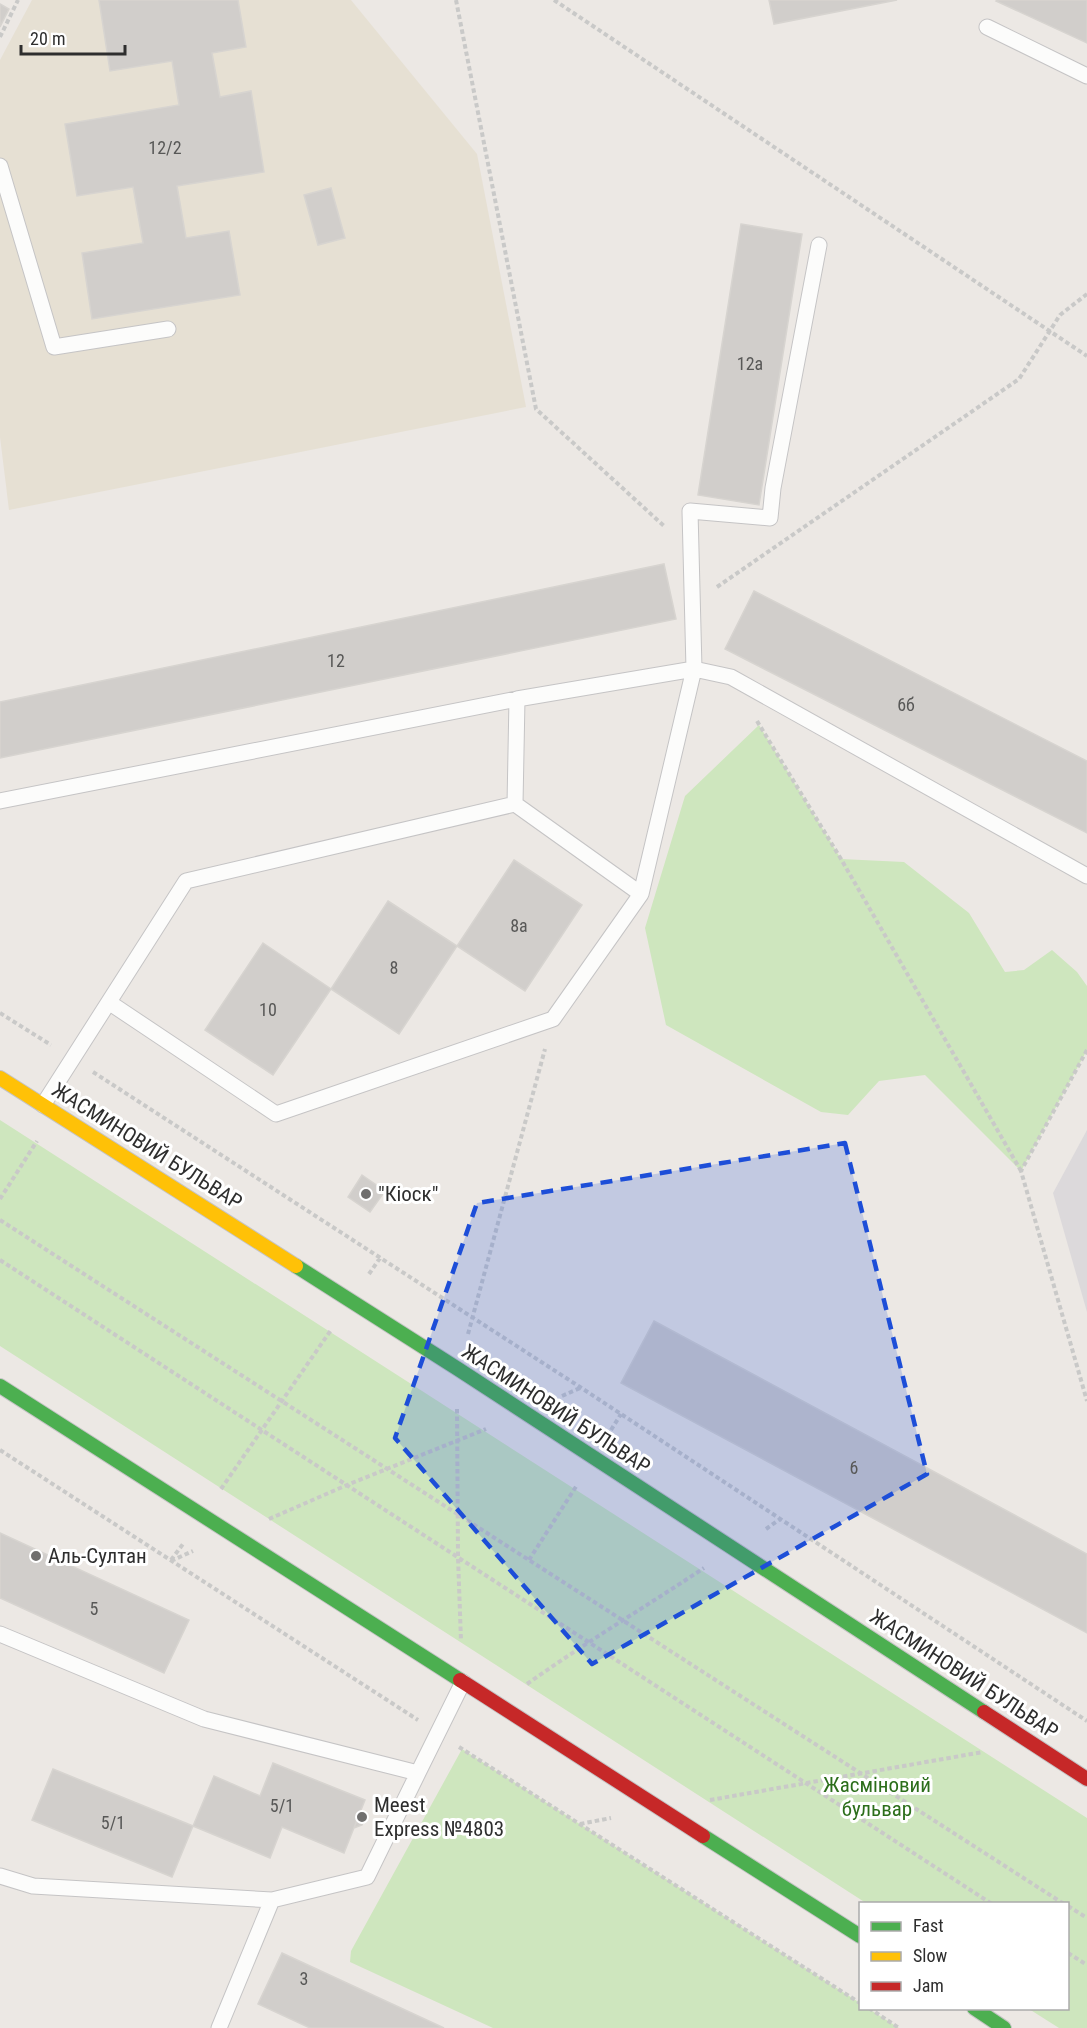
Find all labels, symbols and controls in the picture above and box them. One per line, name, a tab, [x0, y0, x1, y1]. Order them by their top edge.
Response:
scale bar	[21, 18, 124, 56]
text: 20 m	[30, 28, 65, 49]
house number: 12/2	[148, 137, 182, 158]
house number: 12а	[737, 353, 763, 374]
house number: 12	[327, 650, 345, 671]
house number: 6б	[897, 694, 915, 715]
house number: 8а	[510, 915, 528, 936]
house number: 8	[390, 957, 398, 978]
house number: 10	[259, 999, 277, 1020]
street label: ЖАСМИНОВИЙ БУЛЬВАР	[48, 1078, 246, 1214]
place label: "Кіоск"	[378, 1182, 438, 1206]
marker: "Кіоск"	[359, 1187, 373, 1201]
street label: ЖАСМИНОВИЙ БУЛЬВАР	[457, 1339, 655, 1479]
house number: 6	[850, 1457, 858, 1478]
place label: Аль-Султан	[48, 1544, 147, 1568]
marker: Аль-Султан	[29, 1549, 43, 1563]
house number: 5	[90, 1598, 99, 1619]
street label: ЖАСМИНОВИЙ БУЛЬВАР	[865, 1604, 1063, 1744]
park label: Жасміновий бульвар	[823, 1773, 931, 1821]
place label: Meest Express №4803	[374, 1793, 504, 1841]
house number: 5/1	[270, 1795, 294, 1816]
marker: Meest Express №4803	[355, 1810, 369, 1824]
house number: 5/1	[101, 1812, 125, 1833]
legend	[859, 1902, 1069, 2010]
text: Fast	[913, 1915, 944, 1936]
text: Slow	[913, 1945, 948, 1966]
house number: 3	[300, 1968, 308, 1989]
text: Jam	[913, 1975, 944, 1996]

